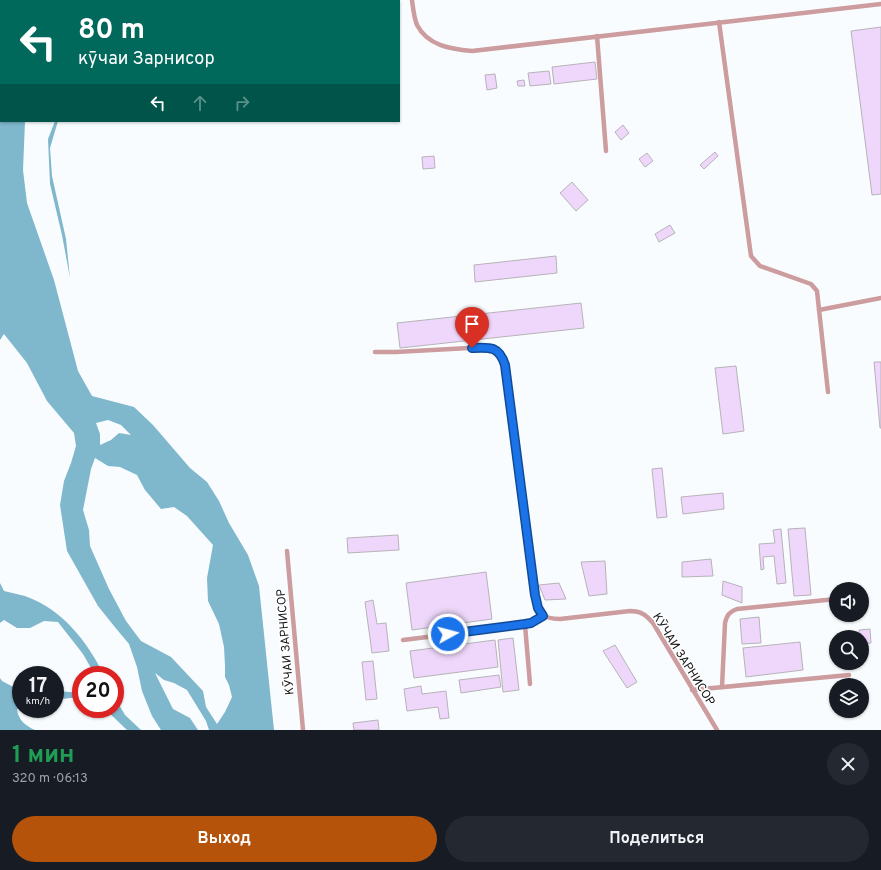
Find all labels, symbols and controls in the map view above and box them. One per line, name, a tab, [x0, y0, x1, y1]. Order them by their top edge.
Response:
text: 80 m	[78, 13, 145, 49]
icon: left	[12, 16, 64, 68]
text: кӯчаи Зарнисор	[78, 48, 215, 71]
icon: left	[147, 92, 169, 114]
icon: ahead	[189, 92, 211, 114]
icon: right	[231, 92, 253, 114]
pin	[455, 307, 489, 348]
icon: arrive	[461, 313, 483, 335]
map controls	[829, 582, 869, 718]
button: sound	[829, 582, 869, 622]
street label: КӮЧАИ ЗАРНИСОР	[273, 588, 299, 696]
street label: КӮЧАИ ЗАРНИСОР	[648, 610, 718, 709]
position arrow	[427, 613, 469, 655]
button: search	[829, 630, 869, 670]
speed limit sign: 20	[72, 666, 124, 718]
text: 17	[29, 674, 47, 700]
button: layers	[829, 678, 869, 718]
text: km/h	[26, 695, 50, 708]
text: 1 мин	[12, 741, 74, 771]
button: close	[827, 743, 869, 785]
text: 320 m · 06:13	[12, 771, 88, 787]
button: Выход	[12, 816, 437, 862]
button: Поделиться	[445, 816, 869, 862]

